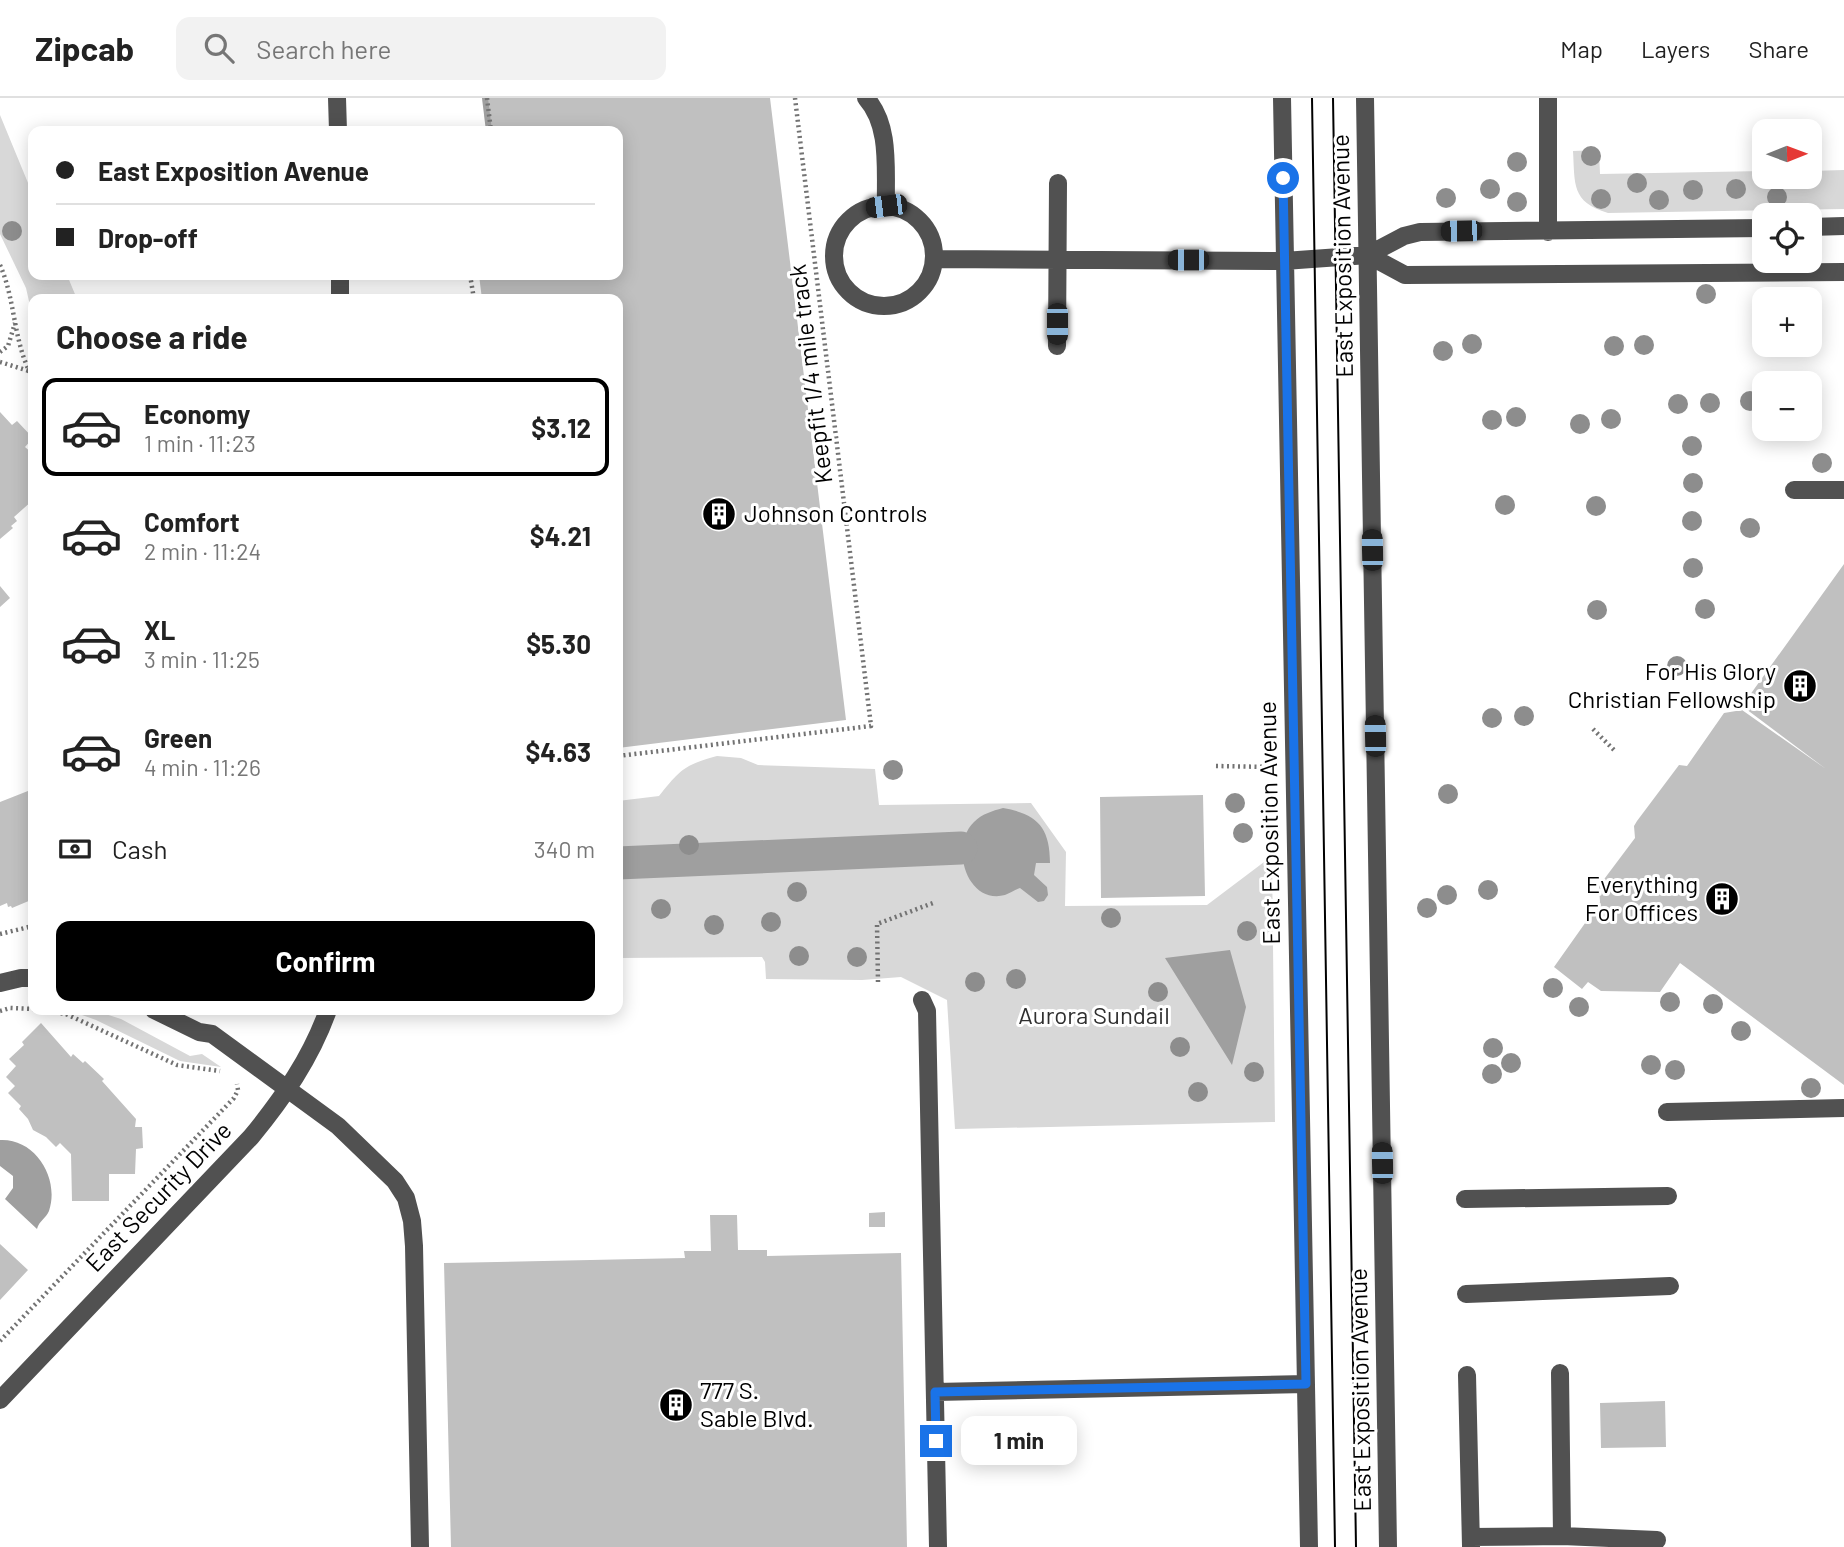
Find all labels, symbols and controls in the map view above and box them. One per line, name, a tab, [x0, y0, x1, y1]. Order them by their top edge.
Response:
search box	[176, 17, 666, 80]
text: Zipcab	[35, 28, 134, 68]
icon: search	[200, 29, 238, 67]
text: Search here	[256, 33, 391, 64]
text: Map	[1560, 34, 1603, 63]
text: Layers	[1641, 34, 1710, 63]
text: Share	[1748, 34, 1809, 63]
north arrow	[1752, 119, 1822, 189]
map controls	[1752, 119, 1822, 441]
street label: East Exposition Avenue	[1325, 134, 1358, 378]
text: East Exposition Avenue	[98, 155, 369, 186]
route start	[1267, 162, 1299, 194]
car	[864, 193, 909, 219]
button: locate	[1752, 203, 1822, 273]
car	[1440, 220, 1483, 242]
text: Drop-off	[98, 222, 198, 253]
car	[1168, 250, 1210, 271]
street label: Keepfit 1/4 mile track	[782, 263, 837, 485]
button: +	[1752, 287, 1822, 357]
car	[1047, 303, 1068, 345]
text: Choose a ride	[56, 317, 248, 355]
button: −	[1752, 371, 1822, 441]
icon: car	[60, 396, 123, 459]
text: Economy	[144, 398, 250, 429]
text: $3.12	[531, 412, 591, 443]
text: 1 min · 11:23	[144, 429, 256, 457]
building icon: Johnson Controls	[700, 495, 738, 533]
place label: Johnson Controls	[744, 498, 927, 527]
icon: car	[60, 504, 123, 567]
text: Comfort	[144, 506, 240, 537]
text: $4.21	[530, 520, 591, 551]
car	[1362, 529, 1383, 571]
text: 2 min · 11:24	[144, 537, 261, 565]
icon: car	[60, 612, 123, 675]
text: XL	[144, 614, 175, 645]
text: $5.30	[526, 628, 591, 659]
text: 3 min · 11:25	[144, 645, 260, 673]
place label: For His Glory Christian Fellowship	[1568, 656, 1776, 713]
building icon: For His Glory Christian Fellowship	[1781, 667, 1819, 705]
street label: East Exposition Avenue	[1252, 701, 1285, 945]
car	[1365, 715, 1386, 757]
icon: car	[60, 720, 123, 783]
text: Green	[144, 722, 212, 753]
text: $4.63	[525, 736, 591, 767]
text: 4 min · 11:26	[144, 753, 261, 781]
icon: cash	[56, 830, 94, 868]
text: Cash	[112, 833, 167, 864]
text: 340 m	[534, 835, 595, 863]
place label: Everything For Offices	[1585, 869, 1698, 926]
building icon: Everything For Offices	[1703, 880, 1741, 918]
button: Confirm	[56, 921, 595, 1001]
park label: Aurora Sundail	[1018, 1000, 1170, 1029]
street label: East Security Drive	[79, 1115, 237, 1277]
car	[1372, 1142, 1393, 1184]
street label: East Exposition Avenue	[1343, 1268, 1376, 1512]
place label: 777 S. Sable Blvd.	[700, 1375, 814, 1432]
building icon: 777 S. Sable Blvd.	[657, 1386, 695, 1424]
callout: 1 min	[960, 1416, 1076, 1466]
route end	[920, 1425, 952, 1457]
text: 1 min	[994, 1426, 1044, 1454]

